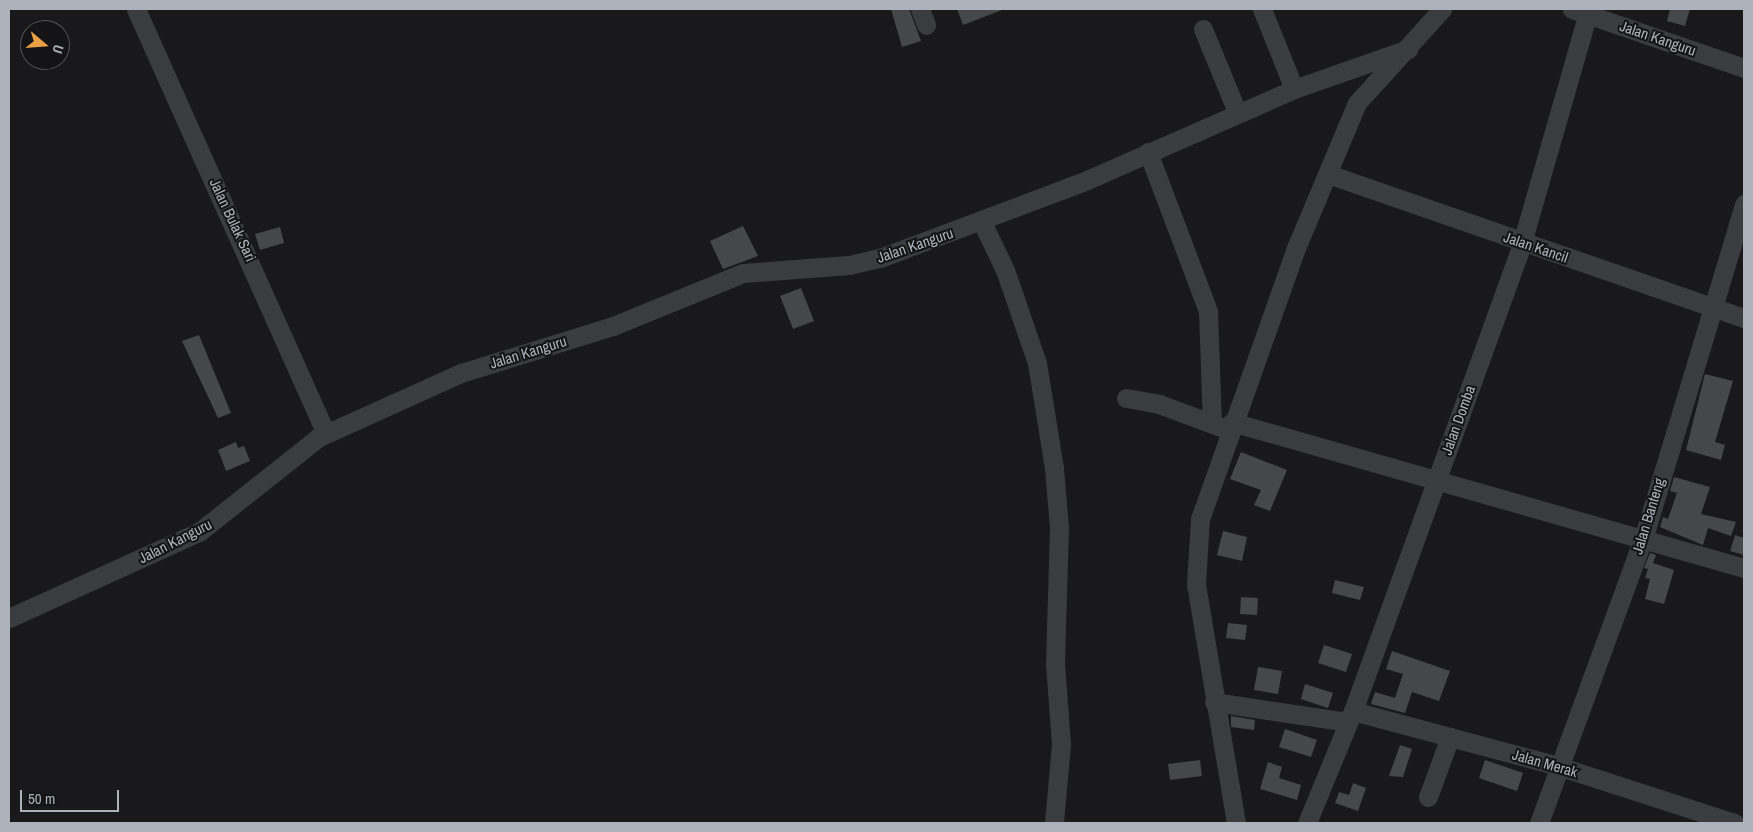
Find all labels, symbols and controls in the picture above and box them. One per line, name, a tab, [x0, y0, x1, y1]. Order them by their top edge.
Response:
street label: Jalan Kanguru	[1618, 17, 1698, 59]
north arrow	[20, 20, 70, 70]
text: U	[48, 43, 68, 56]
street label: Jalan Bulak Sari	[206, 176, 260, 264]
street label: Jalan Kanguru	[875, 224, 955, 266]
street label: Jalan Kancil	[1501, 228, 1571, 266]
street label: Jalan Kanguru	[487, 332, 569, 372]
street label: Jalan Domba	[1437, 383, 1479, 457]
street label: Jalan Banteng	[1628, 476, 1668, 556]
street label: Jalan Kanguru	[136, 515, 214, 567]
street label: Jalan Merak	[1510, 745, 1580, 781]
scale bar	[22, 780, 121, 812]
text: 50 m	[28, 788, 55, 809]

